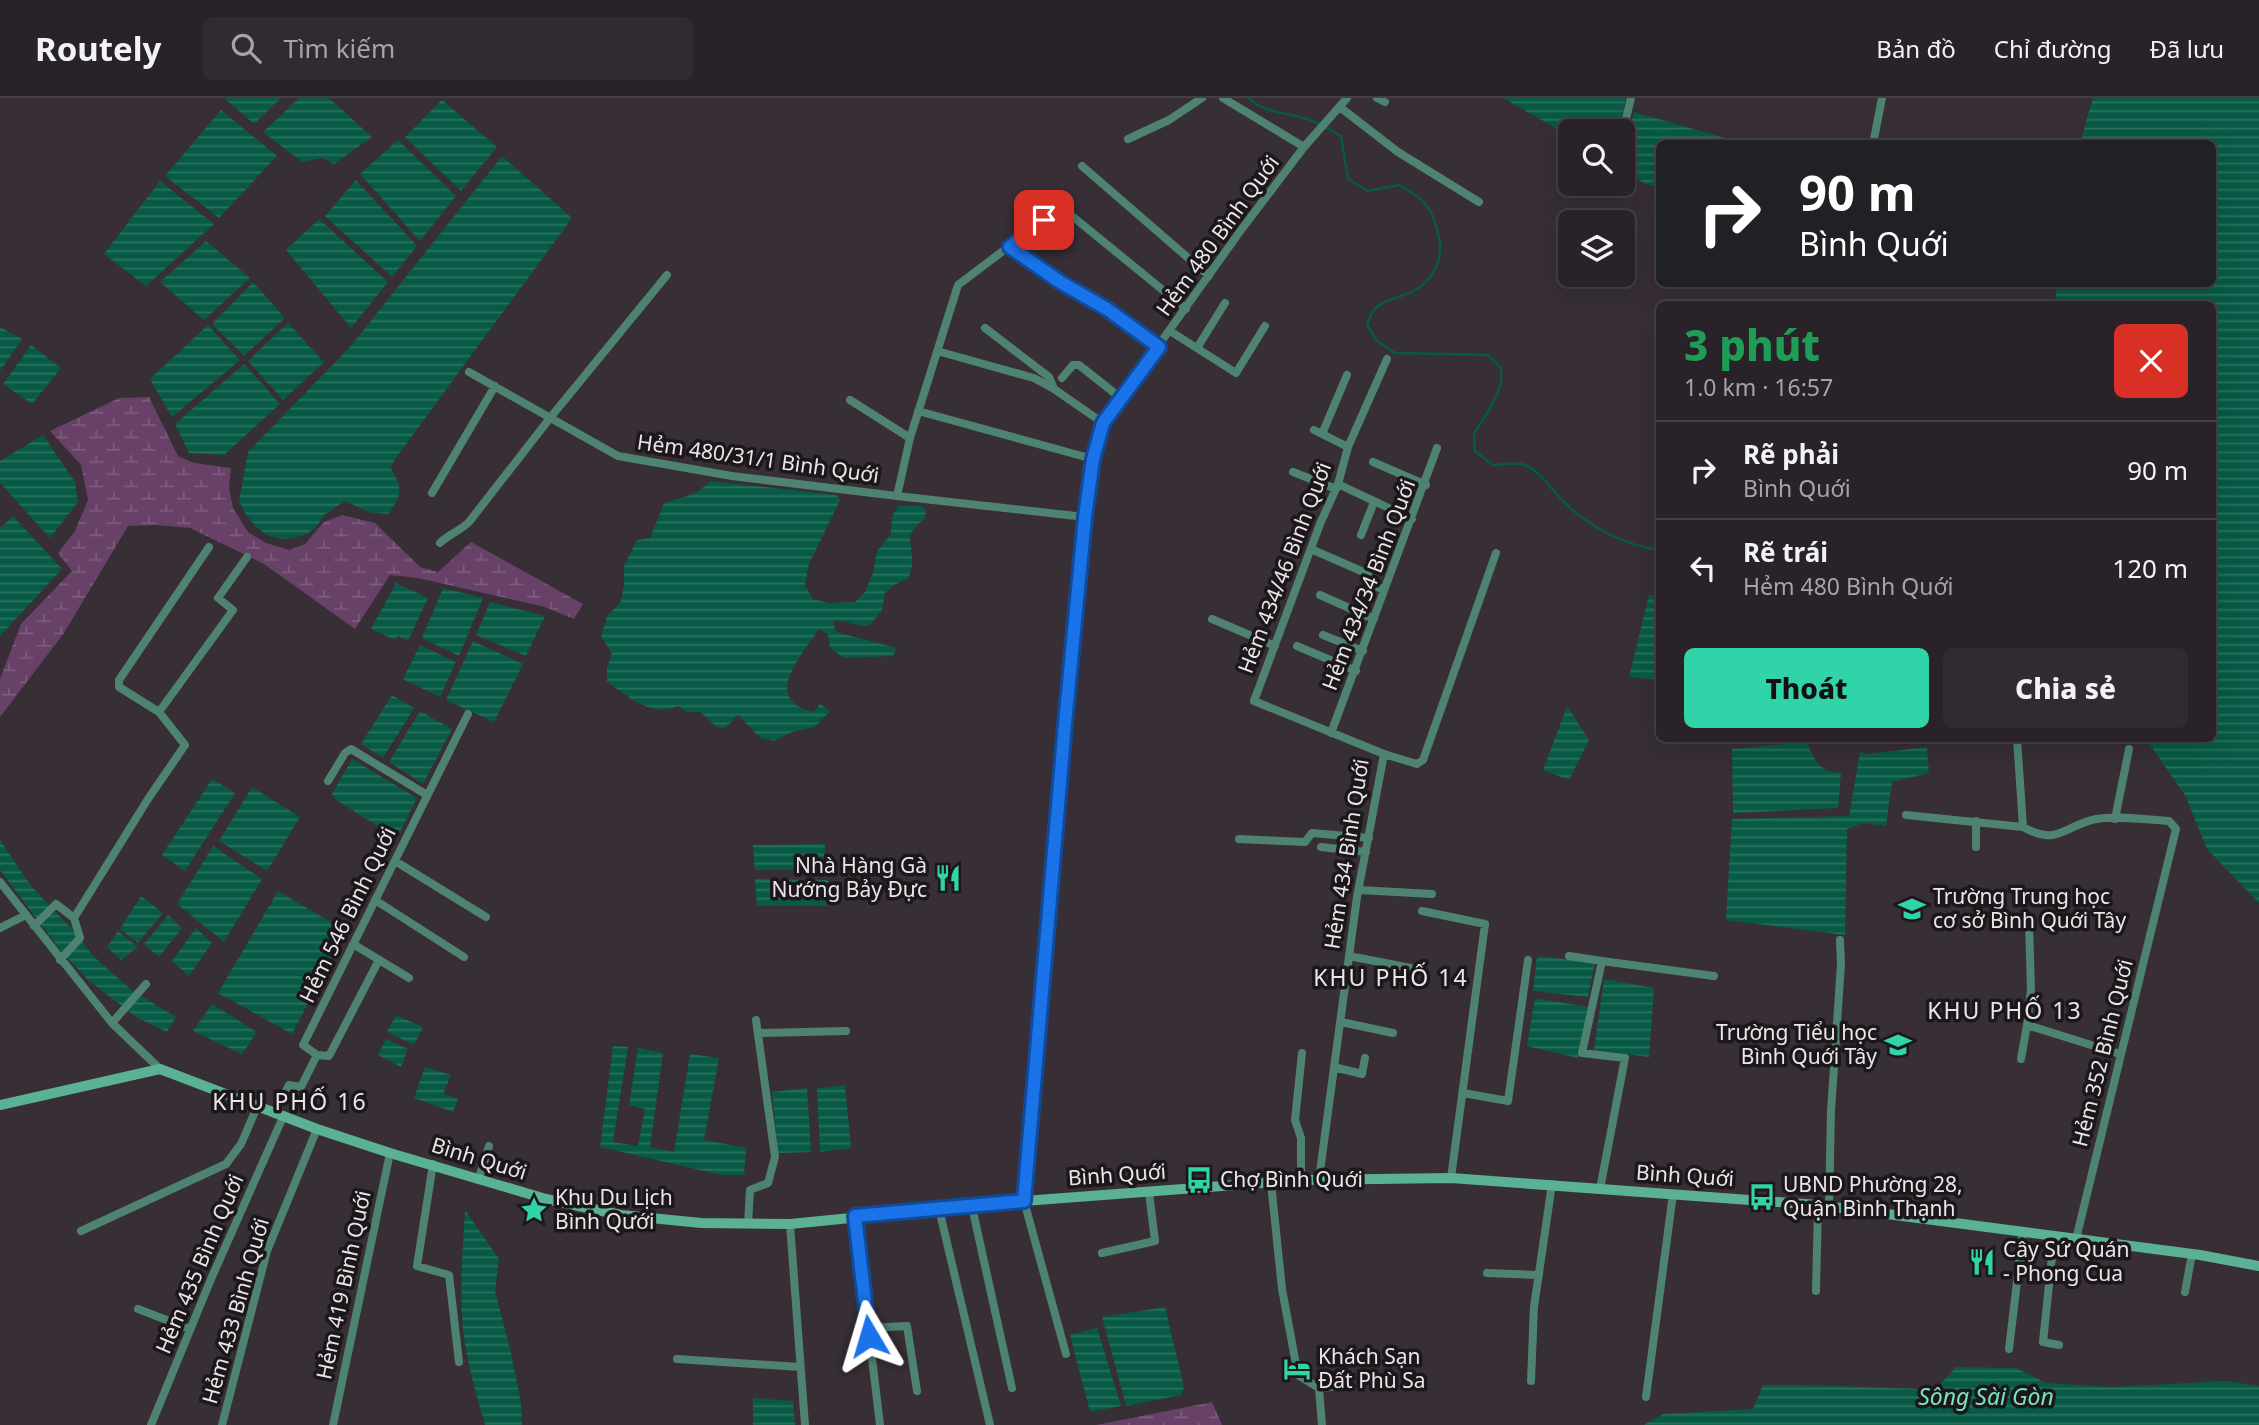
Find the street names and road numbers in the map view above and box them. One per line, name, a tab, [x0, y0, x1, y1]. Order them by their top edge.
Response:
street label: Hẻm 480 Bình Quới	[1149, 149, 1285, 321]
street label: Hẻm 480/31/1 Bình Quới	[635, 427, 881, 489]
street label: Hẻm 434/46 Bình Quới	[1231, 458, 1337, 677]
street label: Hẻm 434/34 Bình Quới	[1315, 475, 1421, 694]
street label: Hẻm 434 Bình Quới	[1317, 757, 1375, 951]
street label: Hẻm 546 Bình Quới	[292, 822, 402, 1007]
street label: Hẻm 352 Bình Quới	[2065, 956, 2139, 1149]
street label: Bình Quới	[428, 1130, 530, 1186]
street label: Bình Quới	[1067, 1157, 1167, 1191]
street label: Bình Quới	[1635, 1158, 1735, 1192]
street label: Hẻm 435 Bình Quới	[149, 1170, 250, 1358]
street label: Hẻm 419 Bình Quới	[309, 1188, 377, 1382]
street label: Hẻm 433 Bình Quới	[195, 1214, 275, 1407]

